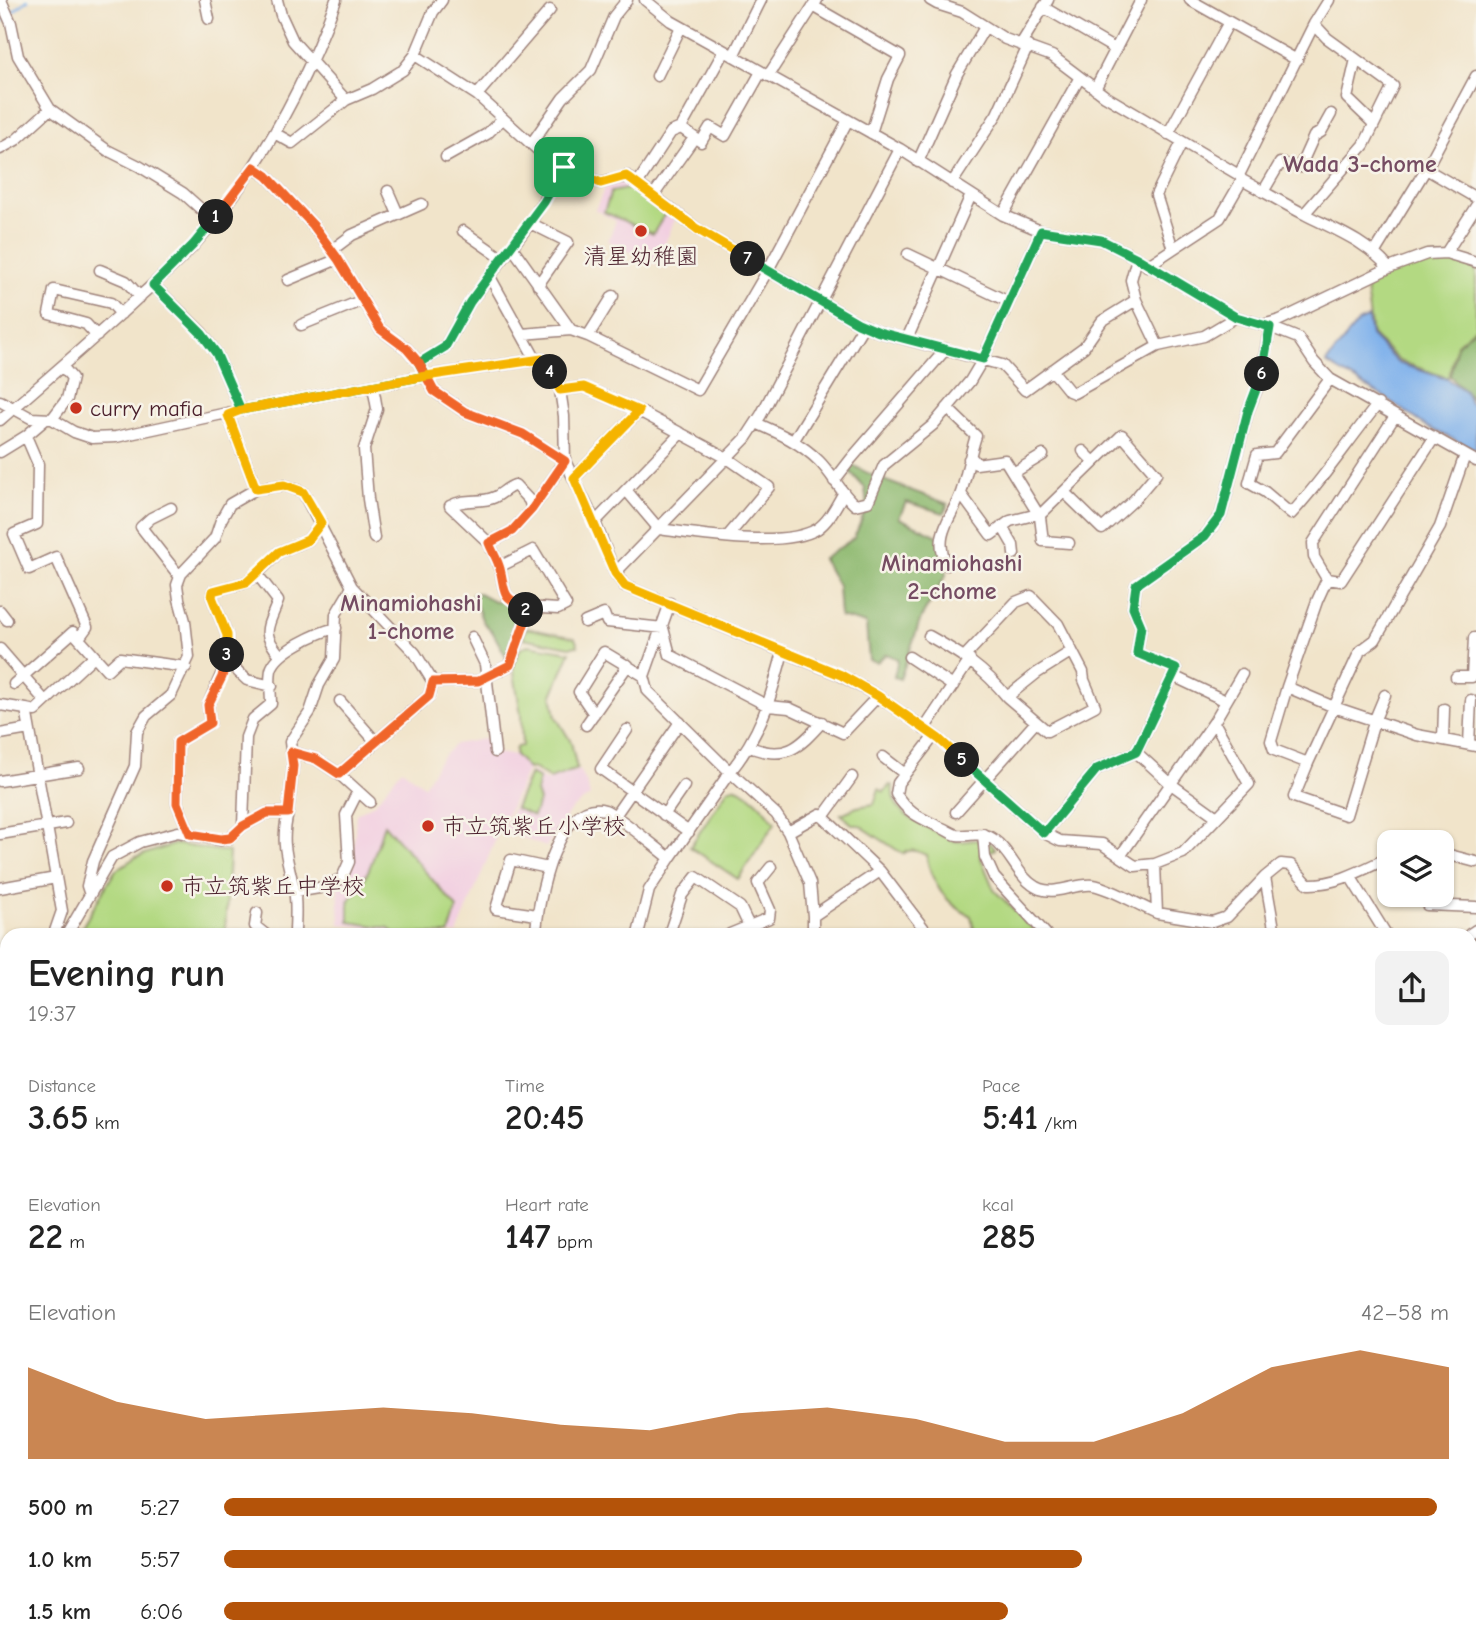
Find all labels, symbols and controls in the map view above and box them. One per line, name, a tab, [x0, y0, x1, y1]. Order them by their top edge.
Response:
pin	[534, 137, 594, 197]
icon: arrive	[545, 148, 583, 186]
district label: Wada 3-chome	[1283, 150, 1437, 178]
pin: 1	[198, 200, 234, 234]
text: 1	[212, 205, 219, 227]
marker: 清星幼稚園	[633, 223, 649, 239]
pin: 7	[730, 242, 766, 276]
place label: 清星幼稚園	[584, 243, 699, 270]
text: 7	[743, 247, 752, 269]
pin: 4	[532, 354, 568, 390]
pin: 6	[1244, 356, 1280, 392]
text: 4	[545, 360, 554, 382]
text: 6	[1257, 362, 1266, 384]
place label: curry mafia	[90, 395, 203, 422]
marker: curry mafia	[68, 400, 84, 416]
district label: Minamiohashi 2-chome	[881, 549, 1023, 605]
district label: Minamiohashi 1-chome	[340, 589, 482, 645]
pin: 2	[508, 592, 544, 628]
text: 2	[521, 598, 530, 620]
pin: 3	[210, 638, 244, 672]
text: 3	[222, 643, 231, 665]
pin: 5	[944, 742, 979, 778]
text: 5	[956, 748, 967, 770]
place label: 市立筑紫丘小学校	[442, 813, 626, 840]
marker: 市立筑紫丘小学校	[420, 818, 436, 834]
map controls	[1377, 830, 1454, 907]
button: layers	[1377, 830, 1454, 907]
place label: 市立筑紫丘中学校	[181, 873, 365, 900]
marker: 市立筑紫丘中学校	[159, 878, 175, 894]
button: share	[1375, 951, 1449, 1025]
text: Evening run	[28, 952, 225, 996]
text: 19:37	[28, 1000, 76, 1027]
text: Distance	[28, 1075, 96, 1097]
text: Time	[505, 1075, 544, 1097]
text: Pace	[982, 1075, 1020, 1097]
text: 3.65	[28, 1097, 88, 1138]
text: 20:45	[505, 1097, 585, 1138]
text: 5:41	[982, 1097, 1038, 1138]
text: km	[88, 1112, 120, 1134]
text: /km	[1038, 1112, 1078, 1134]
text: Elevation	[28, 1194, 101, 1216]
text: Heart rate	[505, 1194, 589, 1216]
text: kcal	[982, 1194, 1014, 1216]
text: 22	[28, 1216, 63, 1257]
text: 147	[505, 1216, 551, 1257]
text: 285	[982, 1216, 1036, 1257]
text: m	[63, 1231, 85, 1253]
text: bpm	[551, 1231, 593, 1253]
text: Elevation	[28, 1299, 116, 1326]
text: 42–58 m	[1361, 1299, 1449, 1326]
text: 500 m	[28, 1494, 93, 1521]
text: 5:27	[140, 1494, 180, 1521]
text: 1.0 km	[28, 1546, 92, 1573]
text: 5:57	[140, 1546, 180, 1573]
text: 1.5 km	[28, 1598, 91, 1625]
text: 6:06	[140, 1598, 183, 1625]

